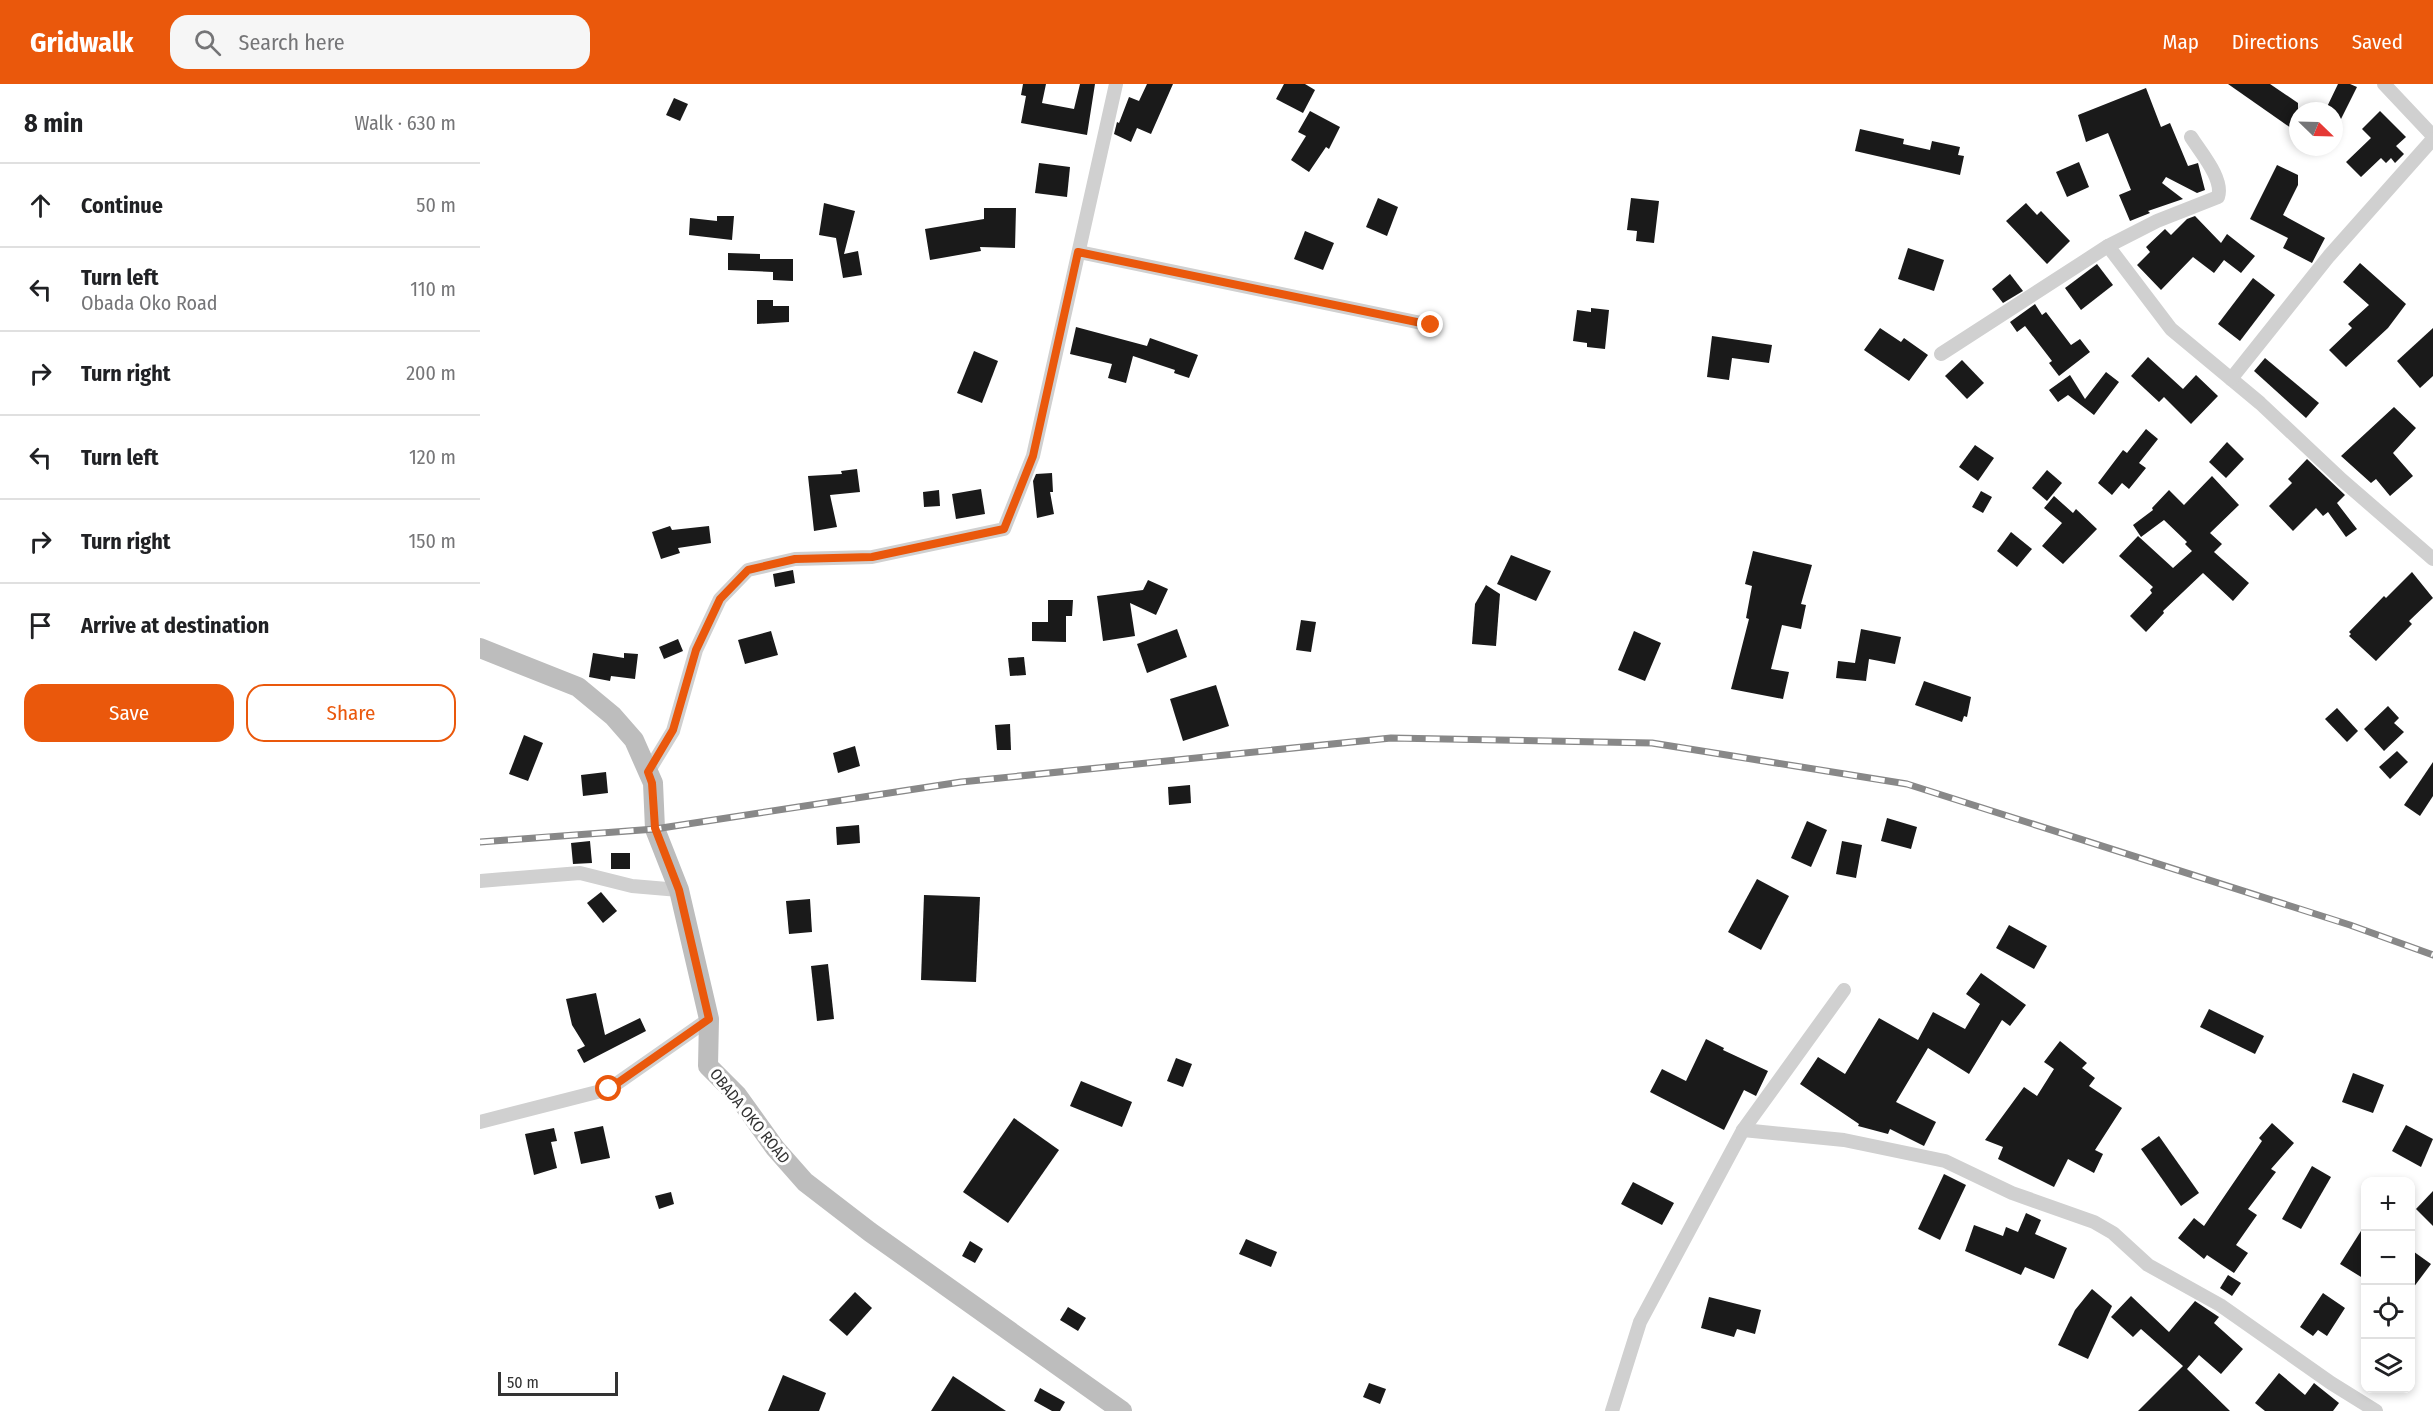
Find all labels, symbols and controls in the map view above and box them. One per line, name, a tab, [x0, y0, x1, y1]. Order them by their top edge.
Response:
search box	[170, 15, 590, 69]
text: Gridwalk	[30, 26, 134, 59]
icon: search	[191, 26, 224, 59]
text: Search here	[239, 29, 345, 56]
text: Map	[2162, 29, 2199, 55]
text: Directions	[2232, 29, 2319, 55]
text: Saved	[2352, 29, 2403, 55]
north arrow	[2289, 102, 2343, 156]
text: 8 min	[24, 108, 83, 139]
text: Walk · 630 m	[355, 111, 456, 135]
icon: ahead	[24, 189, 57, 222]
text: Continue	[81, 192, 163, 219]
text: 50 m	[416, 193, 456, 217]
text: Turn left	[81, 264, 159, 291]
icon: left	[24, 273, 57, 306]
text: 110 m	[410, 277, 456, 301]
text: Obada Oko Road	[81, 291, 217, 315]
route end	[1417, 311, 1443, 337]
icon: right	[24, 357, 57, 390]
text: Turn right	[81, 360, 170, 387]
text: 200 m	[406, 361, 456, 385]
icon: left	[24, 441, 57, 474]
text: Turn left	[81, 444, 159, 471]
text: 120 m	[409, 445, 456, 469]
icon: right	[24, 525, 57, 558]
text: Turn right	[81, 528, 170, 555]
text: 150 m	[409, 529, 456, 553]
icon: arrive	[24, 609, 57, 642]
text: Arrive at destination	[81, 612, 269, 639]
button: Save	[24, 684, 234, 742]
button: Share	[246, 684, 456, 742]
street label: OBADA OKO ROAD	[706, 1065, 794, 1167]
route start	[595, 1075, 621, 1101]
map controls	[2361, 1177, 2415, 1393]
button: +	[2361, 1177, 2415, 1231]
button: −	[2361, 1231, 2415, 1285]
button: locate	[2361, 1285, 2415, 1339]
button: layers	[2361, 1339, 2415, 1393]
scale bar	[498, 1369, 618, 1396]
text: 50 m	[507, 1373, 539, 1392]

